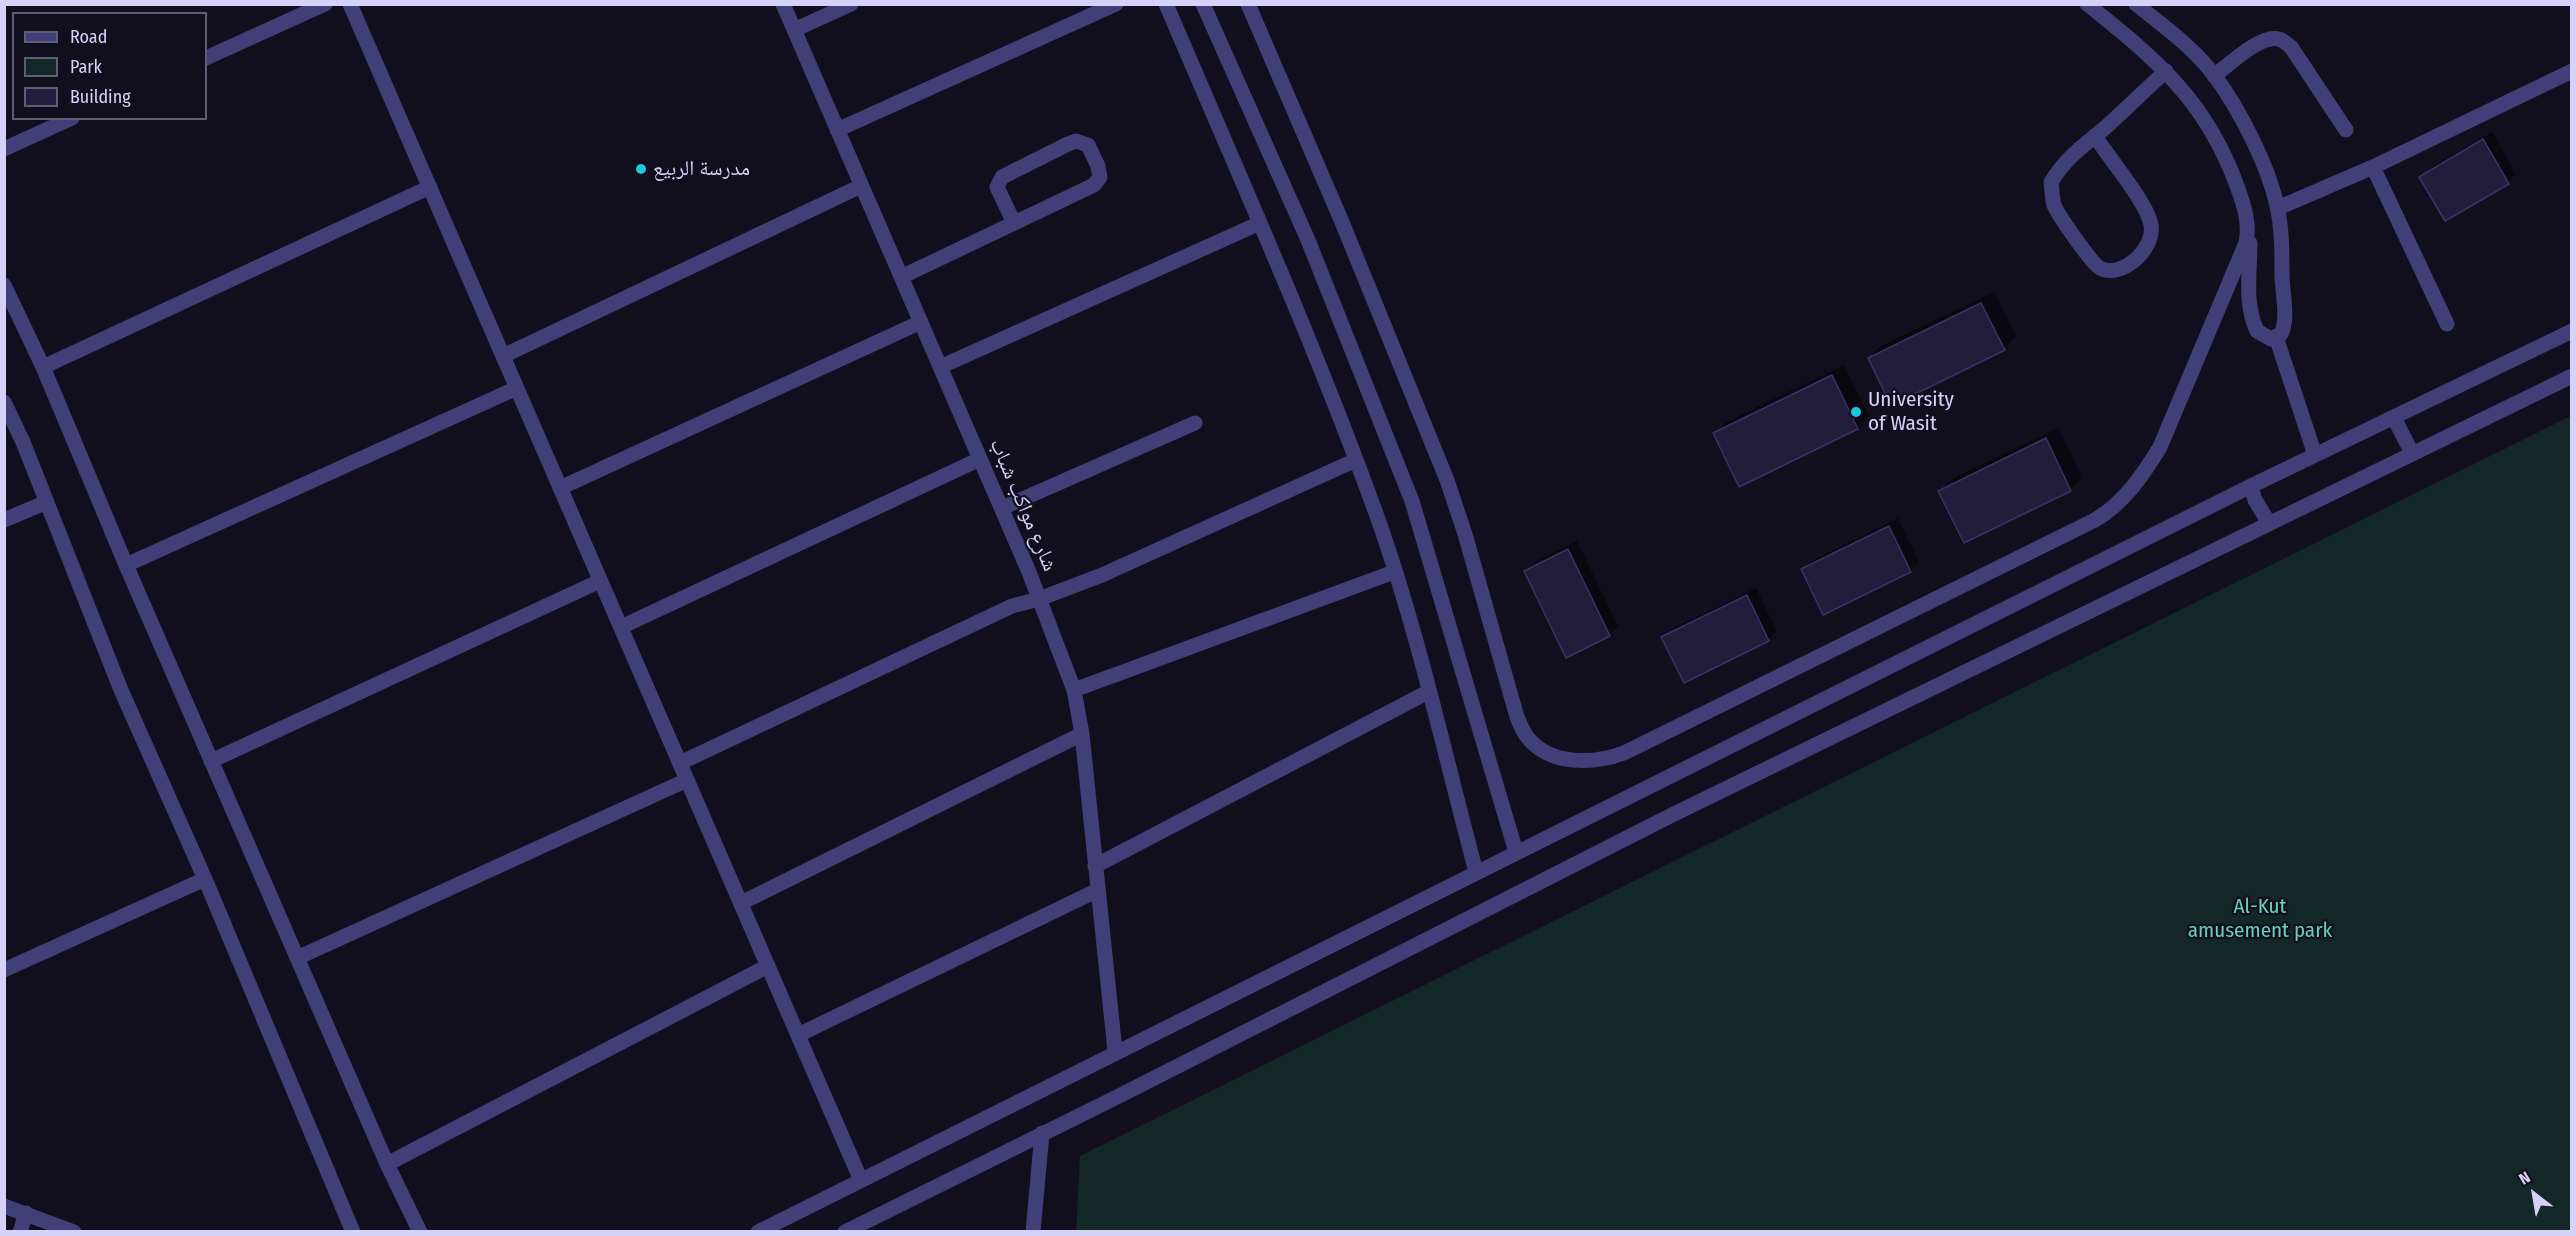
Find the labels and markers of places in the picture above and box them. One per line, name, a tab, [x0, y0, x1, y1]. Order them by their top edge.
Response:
place label: مدرسة الربيع	[653, 156, 750, 182]
marker: مدرسة الربيع	[634, 162, 648, 176]
place label: University of Wasit	[1868, 387, 1954, 437]
marker: University of Wasit	[1849, 405, 1863, 419]

